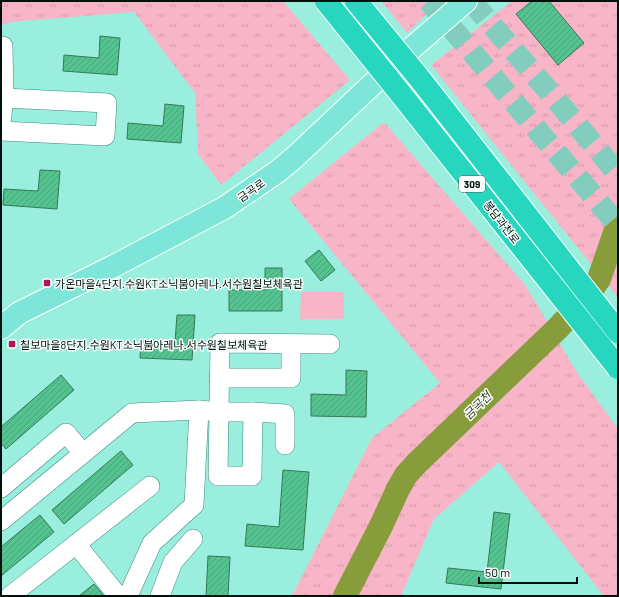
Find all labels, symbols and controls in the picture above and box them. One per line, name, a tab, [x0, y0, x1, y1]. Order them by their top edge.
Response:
street label: 금곡로	[235, 176, 267, 204]
road number: 309	[459, 176, 485, 192]
street label: 봉담과천로	[481, 198, 523, 246]
place label: 가온마을4단지.수원KT소닉붐아레나.서수원칠보체육관	[55, 277, 303, 290]
marker: 가온마을4단지.수원KT소닉붐아레나.서수원칠보체육관	[42, 278, 52, 288]
place label: 칠보마을8단지.수원KT소닉붐아레나.서수원칠보체육관	[20, 338, 267, 351]
marker: 칠보마을8단지.수원KT소닉붐아레나.서수원칠보체육관	[7, 339, 17, 349]
water label: 금곡천	[460, 387, 495, 422]
scale bar	[479, 559, 577, 585]
text: 50 m	[485, 565, 510, 579]

